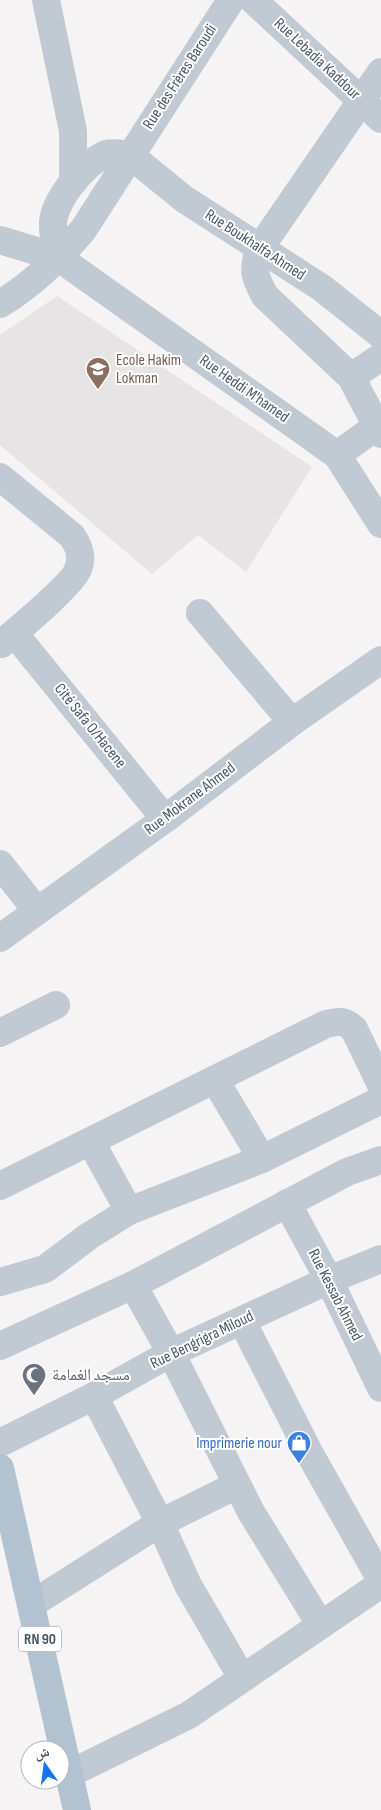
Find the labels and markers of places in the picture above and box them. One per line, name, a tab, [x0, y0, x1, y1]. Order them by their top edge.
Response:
place label: Ecole Hakim Lokman	[116, 351, 181, 388]
school or university icon: Ecole Hakim Lokman	[85, 356, 111, 390]
mosque icon: مسجد الغمامة	[21, 1362, 47, 1396]
place label: مسجد الغمامة	[52, 1366, 130, 1385]
shop icon: Imprimerie nour	[286, 1430, 312, 1464]
place label: Imprimerie nour	[196, 1434, 282, 1453]

